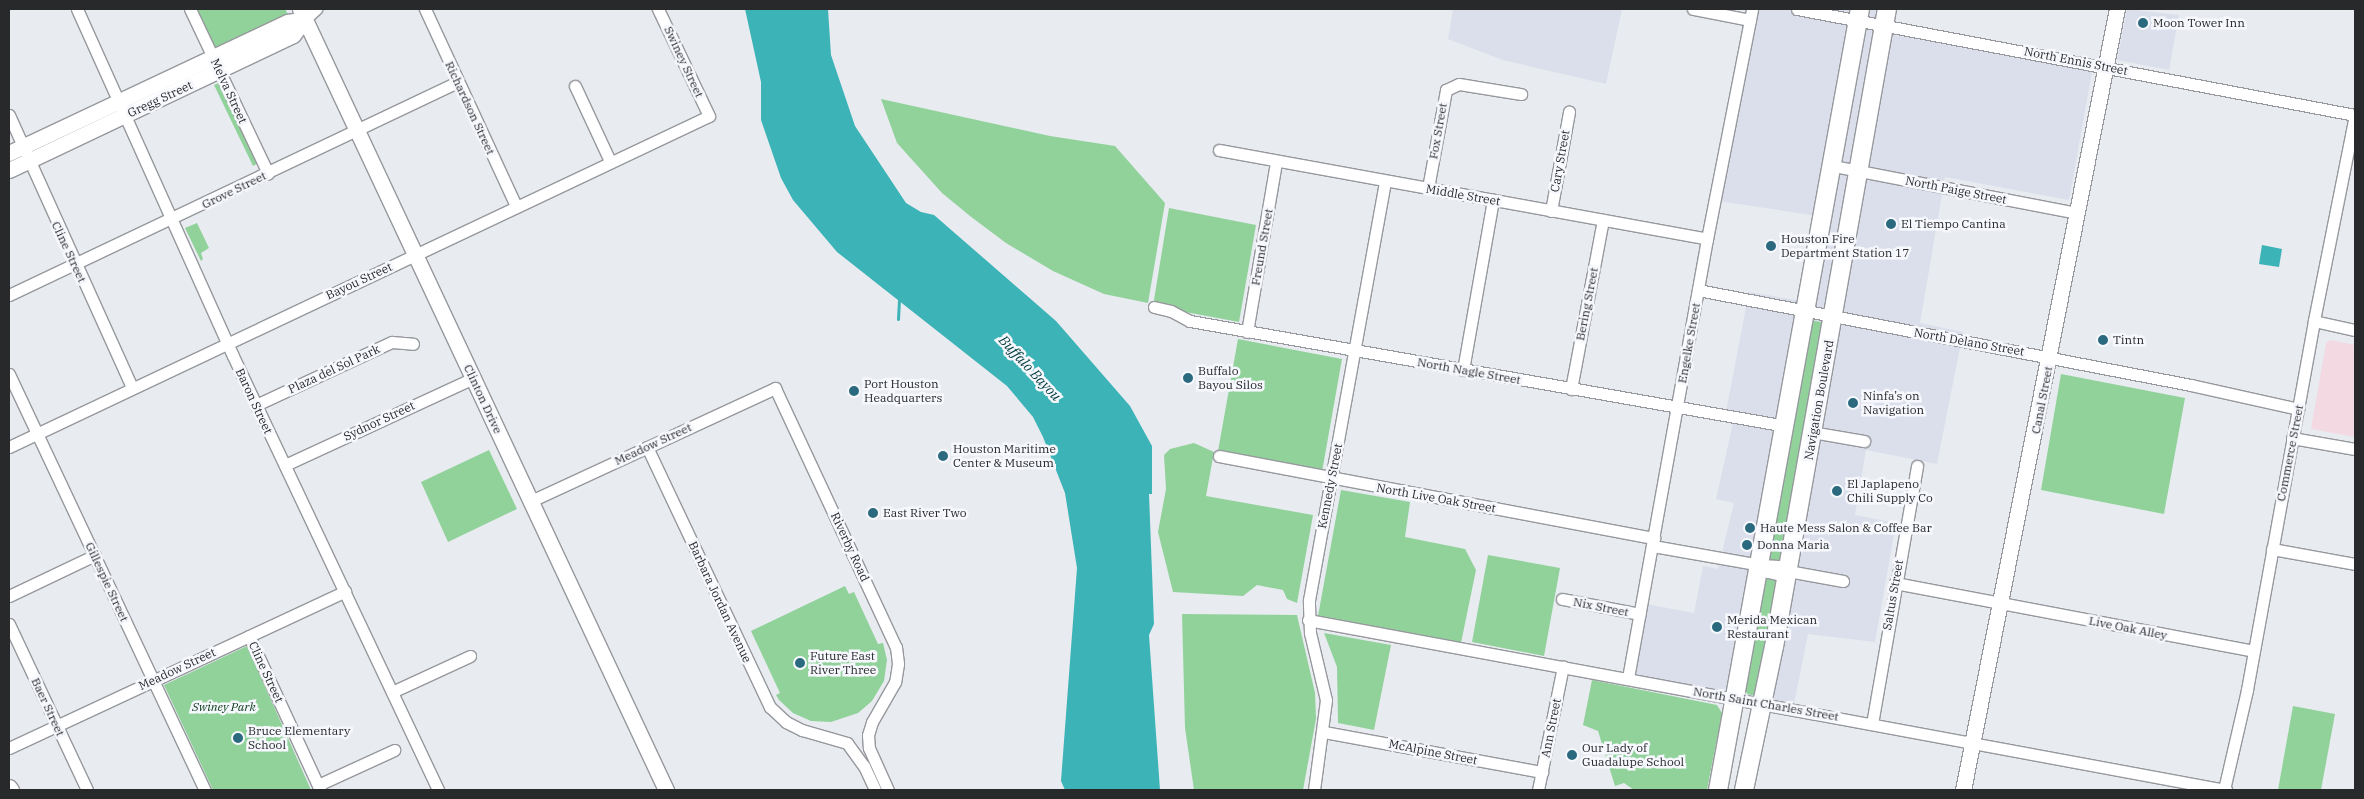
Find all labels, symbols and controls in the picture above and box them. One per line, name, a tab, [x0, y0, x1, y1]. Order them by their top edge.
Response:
place label: Moon Tower Inn	[2153, 16, 2245, 30]
marker: Moon Tower Inn	[2137, 17, 2149, 29]
street label: Swiney Street	[661, 24, 707, 100]
street label: North Ennis Street	[2023, 44, 2129, 78]
street label: Melva Street	[208, 56, 250, 126]
street label: Richardson Street	[442, 59, 498, 157]
street label: Gregg Street	[125, 78, 195, 120]
street label: Fox Street	[1426, 102, 1450, 160]
street label: Cary Street	[1547, 129, 1573, 193]
street label: Grove Street	[199, 168, 269, 212]
street label: North Paige Street	[1904, 173, 2008, 207]
street label: Middle Street	[1425, 181, 1501, 209]
street label: Freund Street	[1248, 207, 1276, 287]
place label: El Tiempo Cantina	[1901, 217, 2006, 231]
marker: El Tiempo Cantina	[1885, 218, 1897, 230]
street label: Cline Street	[49, 219, 89, 285]
place label: Houston Fire Department Station 17	[1781, 232, 1910, 260]
marker: Houston Fire Department Station 17	[1765, 240, 1777, 252]
street label: Bayou Street	[324, 259, 394, 303]
street label: Bering Street	[1573, 266, 1601, 342]
street label: Engelke Street	[1675, 302, 1703, 384]
street label: North Delano Street	[1913, 325, 2025, 359]
water label: Buffalo Bayou	[995, 332, 1065, 404]
place label: Tintn	[2113, 333, 2144, 347]
marker: Tintn	[2097, 334, 2109, 346]
street label: Navigation Boulevard	[1801, 339, 1837, 461]
street label: Plaza del Sol Park	[286, 341, 382, 397]
street label: North Nagle Street	[1416, 355, 1522, 387]
street label: Clinton Drive	[461, 362, 505, 436]
place label: Buffalo Bayou Silos	[1198, 364, 1263, 392]
street label: Canal Street	[2028, 365, 2056, 435]
street label: Baron Street	[233, 366, 275, 436]
marker: Buffalo Bayou Silos	[1182, 372, 1194, 384]
place label: Port Houston Headquarters	[864, 377, 942, 405]
marker: Port Houston Headquarters	[848, 385, 860, 397]
place label: Ninfa’s on Navigation	[1863, 389, 1924, 417]
marker: Ninfa’s on Navigation	[1847, 397, 1859, 409]
street label: Sydnor Street	[341, 398, 417, 444]
street label: Commerce Street	[2274, 404, 2306, 502]
street label: Meadow Street	[612, 420, 694, 468]
place label: Houston Maritime Center & Museum	[953, 442, 1056, 470]
street label: Kennedy Street	[1315, 442, 1345, 530]
marker: Houston Maritime Center & Museum	[937, 450, 949, 462]
place label: El Japlapeno Chili Supply Co	[1847, 477, 1933, 505]
street label: North Live Oak Street	[1375, 480, 1497, 516]
marker: El Japlapeno Chili Supply Co	[1831, 485, 1843, 497]
place label: East River Two	[883, 506, 967, 520]
marker: East River Two	[867, 507, 879, 519]
street label: Riverby Road	[828, 510, 872, 584]
place label: Haute Mess Salon & Coffee Bar	[1760, 521, 1932, 535]
marker: Haute Mess Salon & Coffee Bar	[1744, 522, 1756, 534]
place label: Donna Maria	[1757, 538, 1830, 552]
street label: Barbara Jordan Avenue	[686, 539, 754, 665]
marker: Donna Maria	[1741, 539, 1753, 551]
street label: Gillespie Street	[82, 540, 132, 624]
street label: Saltus Street	[1880, 559, 1906, 631]
street label: Nix Street	[1572, 595, 1630, 619]
place label: Merida Mexican Restaurant	[1727, 613, 1817, 641]
street label: Live Oak Alley	[2088, 613, 2168, 643]
marker: Merida Mexican Restaurant	[1711, 621, 1723, 633]
street label: Cline Street	[246, 639, 286, 705]
street label: Meadow Street	[136, 645, 218, 693]
place label: Future East River Three	[810, 649, 876, 677]
marker: Future East River Three	[794, 657, 806, 669]
street label: Baer Street	[28, 675, 68, 739]
street label: North Saint Charles Street	[1692, 684, 1840, 724]
street label: Ann Street	[1538, 697, 1564, 759]
park label: Swiney Park	[192, 700, 256, 714]
place label: Bruce Elementary School	[248, 724, 350, 752]
marker: Bruce Elementary School	[232, 732, 244, 744]
street label: McAlpine Street	[1387, 736, 1479, 768]
place label: Our Lady of Guadalupe School	[1582, 741, 1684, 769]
marker: Our Lady of Guadalupe School	[1566, 749, 1578, 761]

